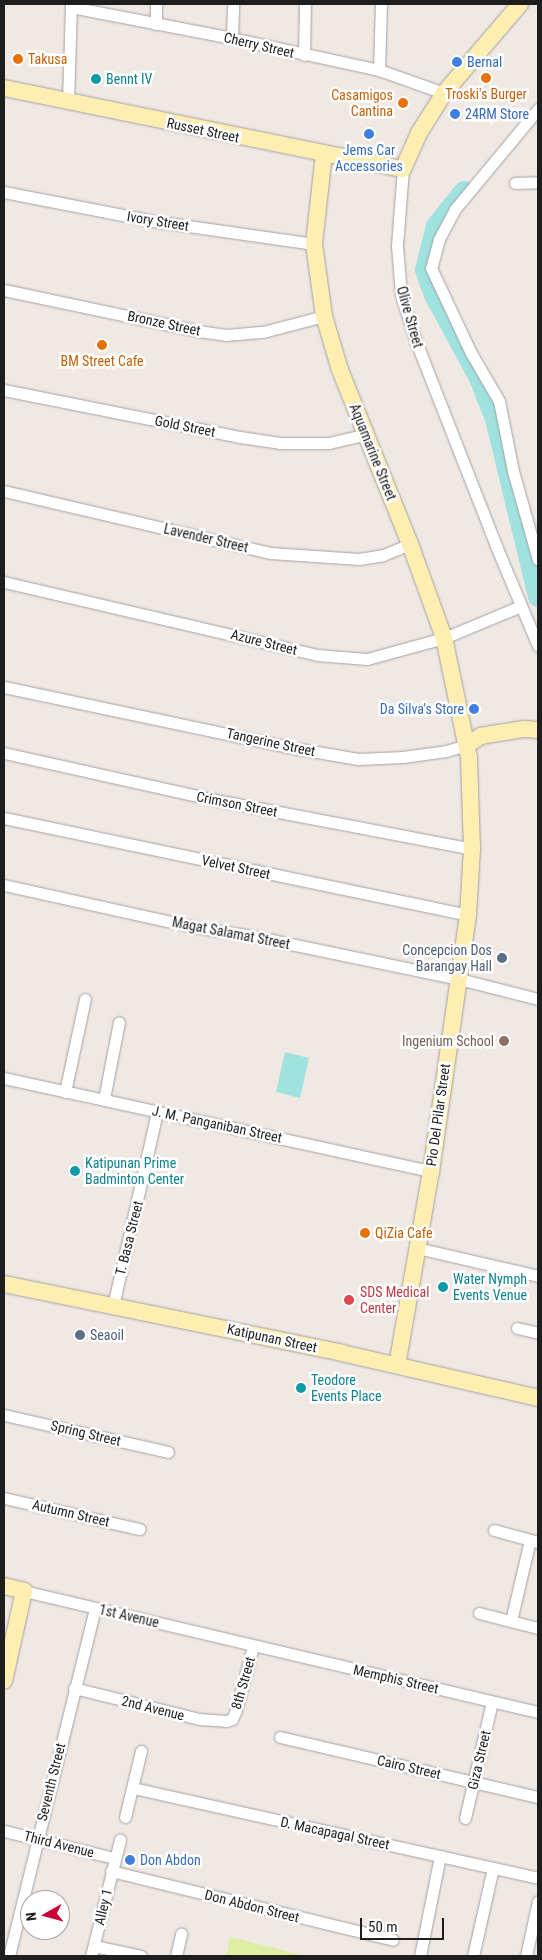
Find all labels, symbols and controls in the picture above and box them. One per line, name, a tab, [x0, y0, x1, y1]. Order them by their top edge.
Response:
street label: Cherry Street	[222, 29, 296, 61]
place label: Takusa	[28, 51, 67, 67]
marker: Takusa	[12, 53, 24, 65]
place label: Bernal	[467, 54, 502, 70]
marker: Bernal	[451, 56, 463, 68]
place label: Bennt IV	[106, 71, 152, 87]
marker: Troski's Burger	[480, 72, 492, 84]
marker: Bennt IV	[90, 73, 102, 85]
place label: Troski's Burger	[445, 86, 527, 102]
place label: Casamigos Cantina	[331, 87, 393, 120]
marker: Casamigos Cantina	[397, 97, 409, 109]
place label: 24RM Store	[465, 106, 529, 122]
marker: 24RM Store	[449, 108, 461, 120]
street label: Russet Street	[165, 114, 241, 146]
marker: Jems Car Accessories	[363, 128, 375, 140]
place label: Jems Car Accessories	[335, 142, 403, 174]
street label: Ivory Street	[126, 208, 190, 234]
street label: Olive Street	[393, 284, 427, 350]
street label: Bronze Street	[126, 307, 202, 339]
marker: BM Street Cafe	[96, 339, 108, 351]
place label: BM Street Cafe	[61, 353, 143, 369]
street label: Aquamarine Street	[346, 401, 400, 503]
street label: Gold Street	[153, 412, 217, 440]
street label: Lavender Street	[162, 520, 250, 556]
street label: Azure Street	[229, 626, 299, 658]
place label: Da Silva's Store	[380, 701, 464, 717]
marker: Da Silva's Store	[468, 703, 480, 715]
street label: Tangerine Street	[225, 724, 317, 760]
street label: Crimson Street	[195, 788, 279, 820]
street label: Velvet Street	[200, 852, 272, 882]
street label: Magat Salamat Street	[171, 913, 291, 953]
place label: Concepcion Dos Barangay Hall	[402, 942, 492, 974]
marker: Concepcion Dos Barangay Hall	[496, 952, 508, 964]
place label: Ingenium School	[402, 1033, 494, 1049]
marker: Ingenium School	[498, 1035, 510, 1047]
street label: Pio Del Pilar Street	[422, 1063, 454, 1167]
street label: J. M. Panganiban Street	[151, 1102, 283, 1146]
place label: Katipunan Prime Badminton Center	[85, 1155, 184, 1188]
marker: Katipunan Prime Badminton Center	[69, 1165, 81, 1177]
street label: T. Basa Street	[112, 1199, 146, 1277]
place label: QiZia Cafe	[375, 1225, 433, 1241]
marker: QiZia Cafe	[359, 1227, 371, 1239]
place label: Water Nymph Events Venue	[453, 1271, 527, 1304]
marker: Water Nymph Events Venue	[437, 1281, 449, 1293]
place label: SDS Medical Center	[360, 1284, 429, 1316]
marker: SDS Medical Center	[342, 1293, 356, 1307]
street label: Katipunan Street	[225, 1320, 319, 1356]
place label: Seaoil	[90, 1327, 124, 1343]
marker: Seaoil	[74, 1329, 86, 1341]
place label: Teodore Events Place	[311, 1372, 381, 1404]
marker: Teodore Events Place	[295, 1382, 307, 1394]
street label: Spring Street	[49, 1417, 123, 1449]
street label: Autumn Street	[31, 1496, 111, 1530]
street label: 1st Avenue	[97, 1601, 161, 1631]
street label: 8th Street	[228, 1655, 258, 1711]
street label: Memphis Street	[352, 1661, 440, 1697]
street label: 2nd Avenue	[120, 1692, 186, 1724]
street label: Giza Street	[464, 1729, 494, 1791]
street label: Seventh Street	[33, 1741, 69, 1823]
street label: Cairo Street	[375, 1752, 443, 1782]
street label: D. Macapagal Street	[279, 1813, 391, 1853]
street label: Third Avenue	[22, 1827, 96, 1861]
place label: Don Abdon	[140, 1852, 201, 1868]
marker: Don Abdon	[124, 1854, 136, 1866]
street label: Don Abdon Street	[203, 1886, 301, 1926]
street label: Alley 1	[91, 1887, 115, 1927]
north arrow	[20, 1890, 70, 1940]
scale bar	[362, 1908, 446, 1940]
text: N	[23, 1911, 40, 1922]
text: 50 m	[368, 1918, 398, 1936]

